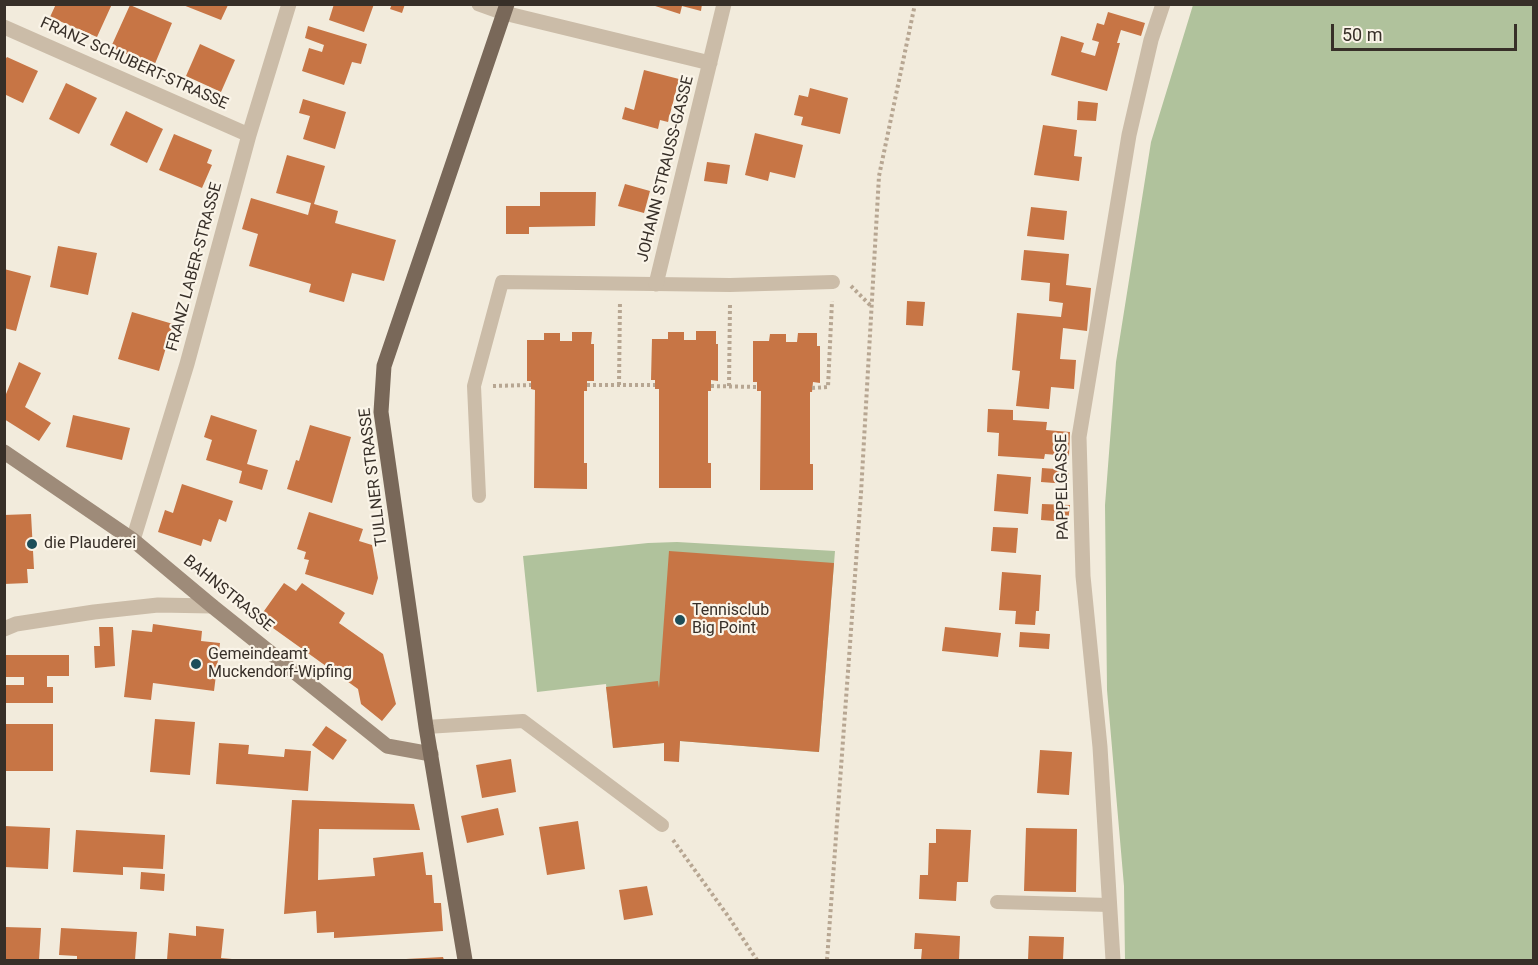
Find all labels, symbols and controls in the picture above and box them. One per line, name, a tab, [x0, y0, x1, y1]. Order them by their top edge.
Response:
scale bar	[1334, 12, 1520, 50]
street label: FRANZ SCHUBERT-STRASSE	[37, 14, 231, 114]
text: 50 m	[1342, 24, 1382, 45]
street label: JOHANN STRAUSS-GASSE	[634, 74, 698, 264]
street label: FRANZ LABER-STRASSE	[163, 180, 227, 354]
street label: TULLNER STRASSE	[356, 407, 392, 547]
street label: PAPPELGASSE	[1052, 434, 1074, 540]
place label: die Plauderei	[44, 534, 136, 554]
marker: die Plauderei	[25, 537, 39, 551]
street label: BAHNSTRASSE	[179, 552, 277, 636]
place label: Tennisclub Big Point	[692, 601, 769, 639]
marker: Tennisclub Big Point	[673, 613, 687, 627]
place label: Gemeindeamt Muckendorf-Wipfing	[208, 645, 352, 683]
marker: Gemeindeamt Muckendorf-Wipfing	[189, 657, 203, 671]

